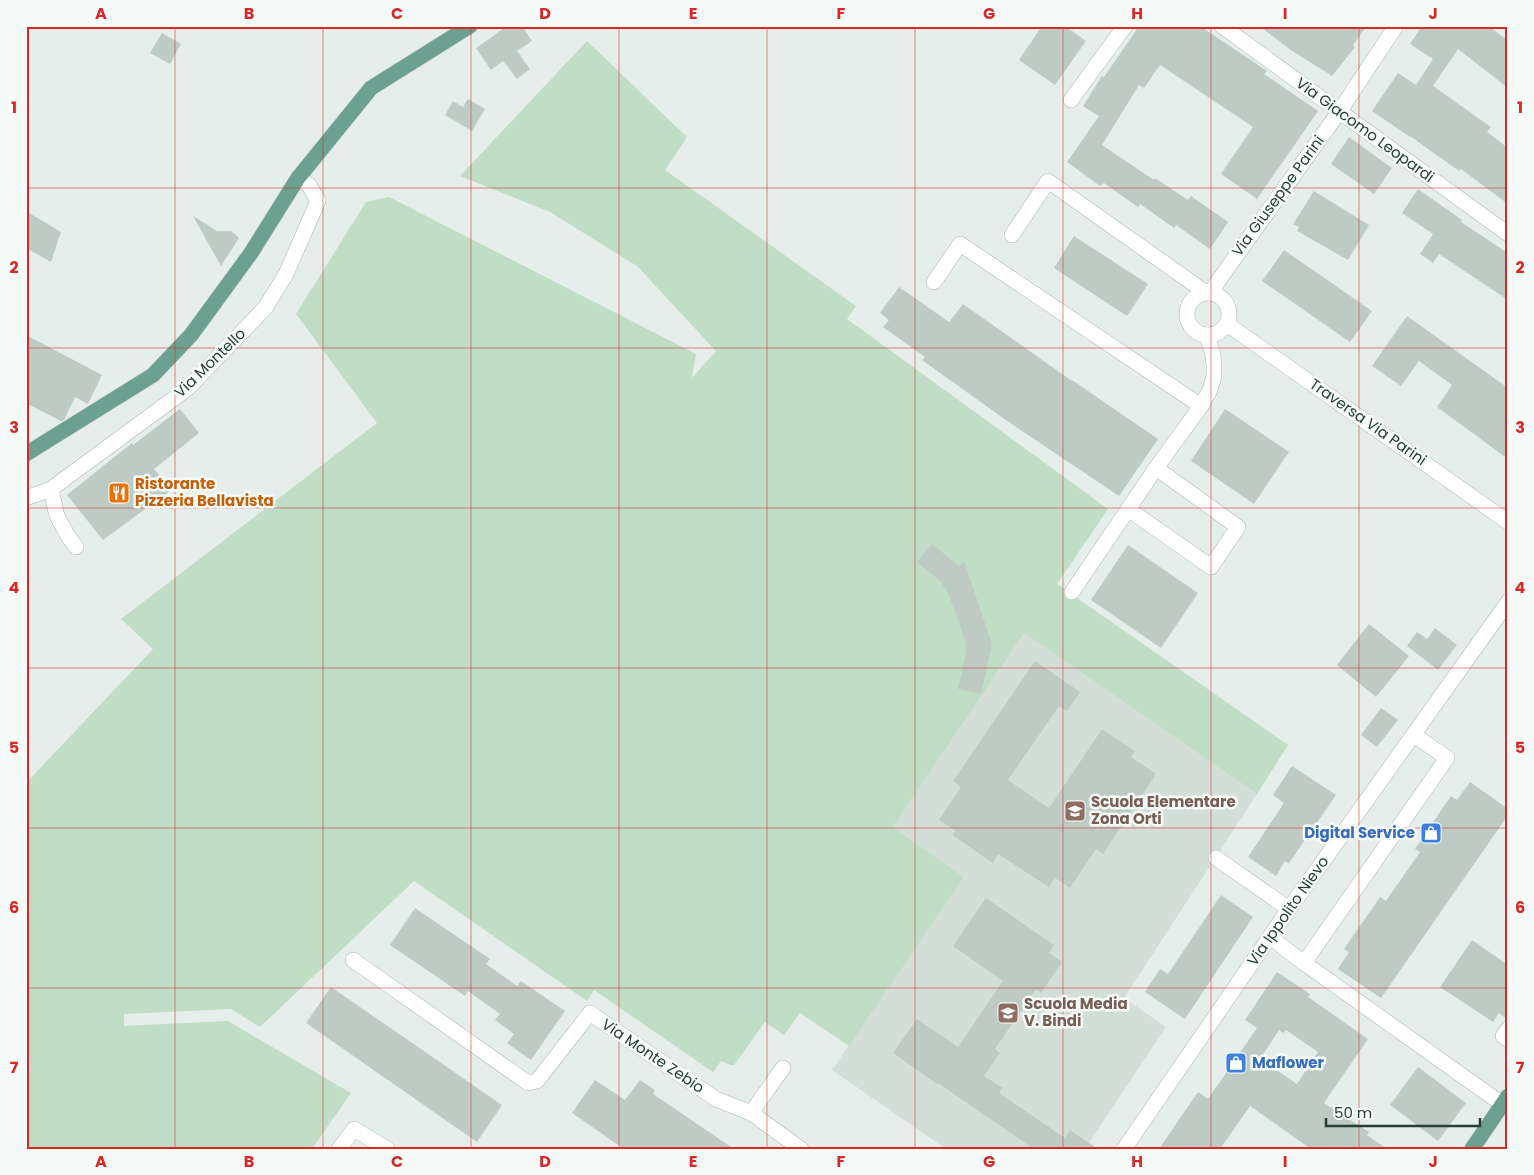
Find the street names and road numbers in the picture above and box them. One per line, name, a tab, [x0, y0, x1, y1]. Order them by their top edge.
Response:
street label: Via Giacomo Leopardi	[1292, 72, 1439, 187]
street label: Via Giuseppe Parini	[1226, 131, 1329, 261]
street label: Via Montello	[169, 323, 250, 402]
street label: Traversa Via Parini	[1306, 373, 1431, 470]
street label: Via Ippolito Nievo	[1242, 852, 1333, 970]
street label: Via Monte Zebio	[598, 1013, 709, 1098]

